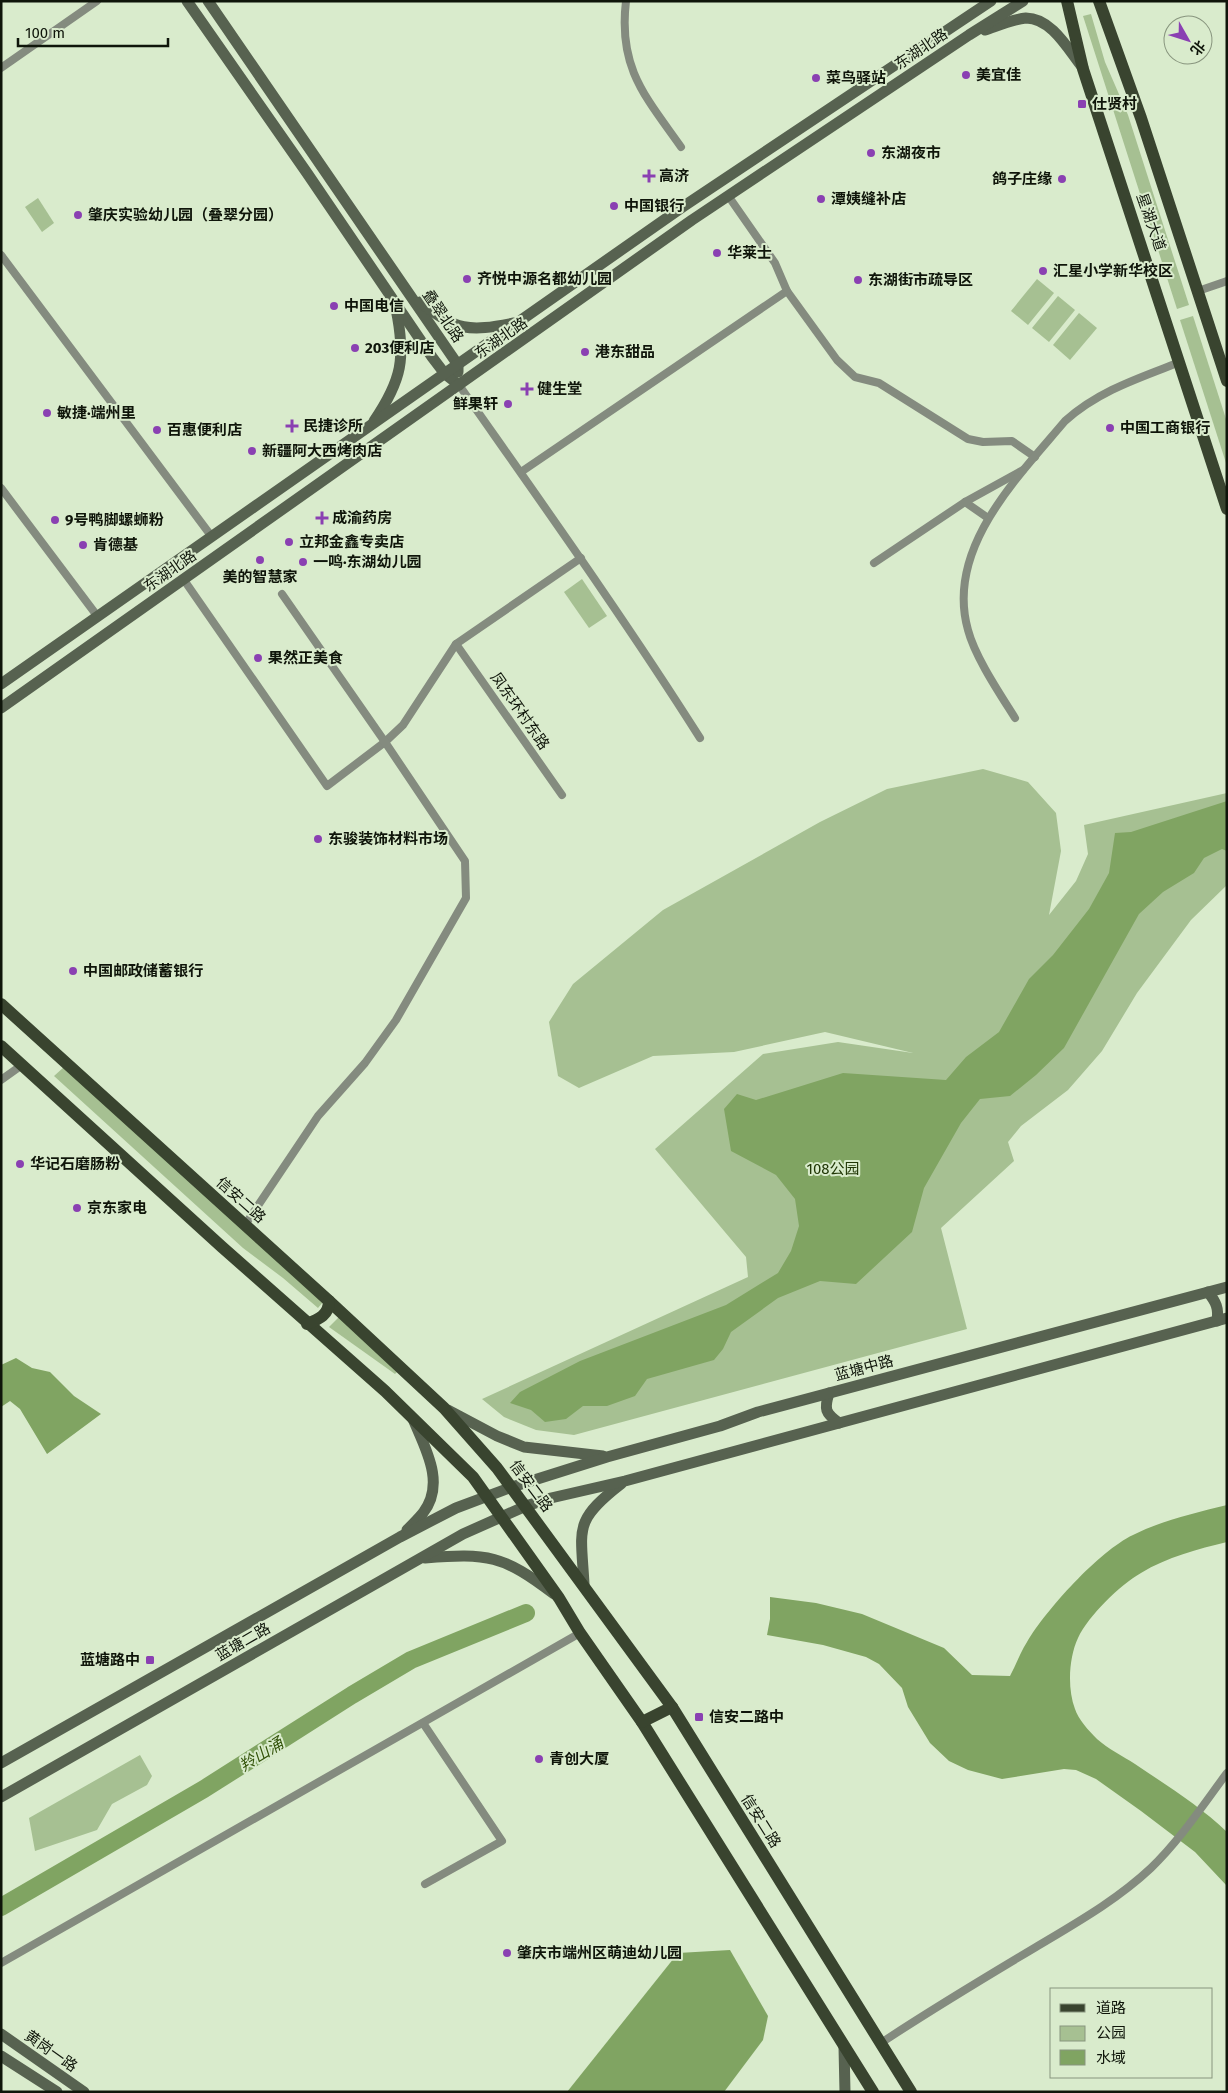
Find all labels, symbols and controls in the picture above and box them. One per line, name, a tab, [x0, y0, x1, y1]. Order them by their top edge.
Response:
scale bar	[18, 15, 168, 47]
north arrow	[1163, 15, 1213, 65]
text: 100 m	[25, 24, 65, 42]
street label: 东湖北路	[891, 25, 951, 73]
text: 北	[1187, 37, 1209, 59]
place label: 美宜佳	[976, 66, 1021, 84]
place label: 菜鸟驿站	[826, 69, 886, 87]
marker: 美宜佳	[960, 69, 972, 81]
marker: 菜鸟驿站	[810, 72, 822, 84]
place label: 仕贤村	[1092, 95, 1137, 113]
marker: 仕贤村	[1076, 98, 1088, 110]
place label: 东湖夜市	[881, 144, 941, 162]
marker: 东湖夜市	[865, 147, 877, 159]
place label: 高济	[659, 167, 689, 185]
marker: 高济	[643, 170, 655, 182]
place label: 鸽子庄缘	[992, 170, 1052, 188]
marker: 鸽子庄缘	[1056, 173, 1068, 185]
place label: 潭姨缝补店	[831, 190, 906, 208]
street label: 星湖大道	[1133, 191, 1169, 253]
marker: 潭姨缝补店	[815, 193, 827, 205]
place label: 中国银行	[624, 197, 684, 215]
marker: 中国银行	[608, 200, 620, 212]
place label: 肇庆实验幼儿园（叠翠分园）	[88, 206, 283, 224]
marker: 肇庆实验幼儿园（叠翠分园）	[72, 209, 84, 221]
place label: 华莱士	[727, 244, 772, 262]
marker: 华莱士	[711, 247, 723, 259]
place label: 汇星小学新华校区	[1053, 262, 1173, 280]
marker: 汇星小学新华校区	[1037, 265, 1049, 277]
place label: 齐悦中源名都幼儿园	[477, 270, 612, 288]
place label: 东湖街市疏导区	[868, 271, 973, 289]
marker: 齐悦中源名都幼儿园	[461, 273, 473, 285]
marker: 东湖街市疏导区	[852, 274, 864, 286]
street label: 叠翠北路	[419, 286, 467, 346]
place label: 中国电信	[344, 297, 404, 315]
marker: 中国电信	[328, 300, 340, 312]
street label: 东湖北路	[471, 313, 531, 363]
place label: 203便利店	[365, 339, 434, 357]
marker: 203便利店	[349, 342, 361, 354]
place label: 港东甜品	[595, 343, 655, 361]
marker: 港东甜品	[579, 346, 591, 358]
place label: 健生堂	[537, 380, 582, 398]
marker: 健生堂	[521, 383, 533, 395]
place label: 鲜果轩	[453, 395, 498, 413]
marker: 鲜果轩	[502, 398, 514, 410]
place label: 敏捷·端州里	[57, 404, 136, 422]
marker: 敏捷·端州里	[41, 407, 53, 419]
place label: 民捷诊所	[303, 417, 363, 435]
marker: 民捷诊所	[285, 419, 299, 433]
place label: 中国工商银行	[1120, 419, 1210, 437]
place label: 百惠便利店	[167, 421, 242, 439]
marker: 中国工商银行	[1104, 422, 1116, 434]
marker: 百惠便利店	[151, 424, 163, 436]
place label: 新疆阿大西烤肉店	[262, 442, 382, 460]
marker: 新疆阿大西烤肉店	[246, 445, 258, 457]
place label: 成渝药房	[332, 509, 392, 527]
place label: 9号鸭脚螺蛳粉	[65, 511, 164, 529]
marker: 成渝药房	[316, 512, 328, 524]
marker: 9号鸭脚螺蛳粉	[49, 514, 61, 526]
place label: 立邦金鑫专卖店	[299, 533, 404, 551]
place label: 肯德基	[93, 536, 138, 554]
marker: 立邦金鑫专卖店	[283, 536, 295, 548]
marker: 肯德基	[77, 539, 89, 551]
street label: 东湖北路	[140, 546, 200, 596]
place label: 一鸣·东湖幼儿园	[313, 553, 422, 571]
marker: 美的智慧家	[254, 554, 266, 566]
marker: 一鸣·东湖幼儿园	[297, 556, 309, 568]
place label: 美的智慧家	[222, 568, 298, 586]
place label: 果然正美食	[268, 649, 343, 667]
marker: 果然正美食	[252, 652, 264, 664]
street label: 凤东环村东路	[487, 669, 553, 753]
place label: 东骏装饰材料市场	[328, 830, 448, 848]
marker: 东骏装饰材料市场	[312, 833, 324, 845]
place label: 中国邮政储蓄银行	[83, 962, 203, 980]
marker: 中国邮政储蓄银行	[67, 965, 79, 977]
place label: 华记石磨肠粉	[30, 1155, 121, 1173]
marker: 华记石磨肠粉	[14, 1158, 26, 1170]
park label: 108公园	[806, 1160, 860, 1178]
street label: 信安二路	[213, 1173, 269, 1227]
place label: 京东家电	[87, 1199, 147, 1217]
marker: 京东家电	[71, 1202, 83, 1214]
street label: 蓝塘中路	[833, 1352, 895, 1384]
street label: 信安二路	[506, 1457, 556, 1515]
street label: 蓝塘二路	[213, 1619, 273, 1665]
place label: 蓝塘路中	[80, 1651, 140, 1669]
marker: 蓝塘路中	[144, 1654, 156, 1666]
place label: 信安二路中	[709, 1708, 784, 1726]
marker: 信安二路中	[693, 1711, 705, 1723]
water label: 羚山涌	[236, 1733, 288, 1775]
place label: 青创大厦	[549, 1750, 609, 1768]
marker: 青创大厦	[533, 1753, 545, 1765]
street label: 信安二路	[737, 1791, 785, 1851]
place label: 肇庆市端州区萌迪幼儿园	[517, 1944, 682, 1962]
marker: 肇庆市端州区萌迪幼儿园	[501, 1947, 513, 1959]
legend	[1050, 1988, 1213, 2078]
text: 道路	[1096, 1999, 1126, 2017]
text: 公园	[1096, 2024, 1126, 2042]
street label: 黄岗一路	[21, 2026, 81, 2076]
text: 水域	[1096, 2049, 1126, 2067]

